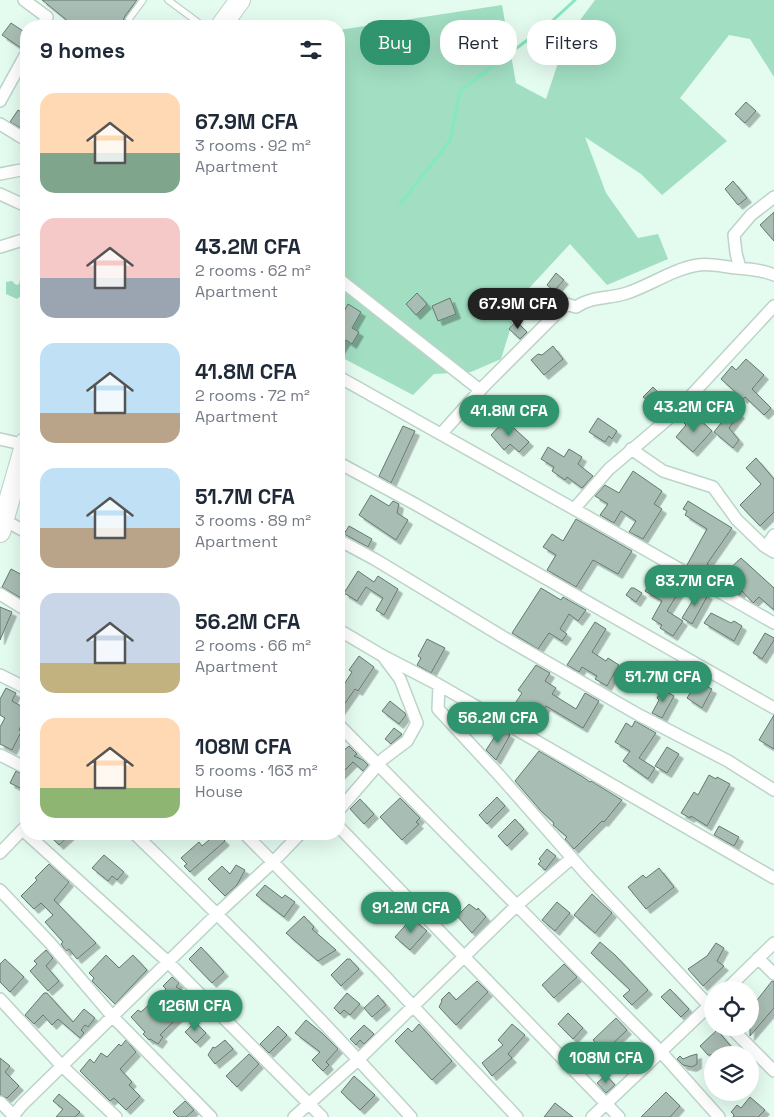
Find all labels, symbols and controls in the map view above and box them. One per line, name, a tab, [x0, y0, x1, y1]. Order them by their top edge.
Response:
chip: Buy	[360, 20, 430, 65]
chip: Rent	[440, 20, 517, 65]
chip: Filters	[527, 20, 616, 65]
icon: filters	[297, 36, 325, 64]
text: 9 homes	[40, 37, 125, 64]
text: 67.9M CFA	[195, 108, 298, 135]
icon: home	[80, 113, 140, 173]
text: 3 rooms · 92 m²	[195, 135, 311, 156]
text: Apartment	[195, 156, 278, 177]
text: 43.2M CFA	[195, 233, 301, 260]
icon: home	[80, 238, 140, 298]
text: 2 rooms · 62 m²	[195, 260, 311, 281]
text: Apartment	[195, 281, 278, 302]
pin: 67.9M CFA	[461, 288, 575, 330]
text: 67.9M CFA	[479, 293, 557, 314]
text: 41.8M CFA	[195, 358, 297, 385]
icon: home	[80, 363, 140, 423]
text: 2 rooms · 72 m²	[195, 385, 310, 406]
pin: 43.2M CFA	[637, 390, 751, 433]
pin: 41.8M CFA	[452, 394, 566, 437]
text: 43.2M CFA	[654, 396, 734, 417]
text: 41.8M CFA	[470, 400, 548, 421]
text: Apartment	[195, 406, 278, 427]
text: 51.7M CFA	[195, 483, 295, 510]
icon: home	[80, 488, 140, 548]
text: 3 rooms · 89 m²	[195, 510, 311, 531]
text: Apartment	[195, 531, 278, 552]
pin: 83.7M CFA	[638, 564, 752, 607]
text: 83.7M CFA	[656, 570, 734, 591]
text: 56.2M CFA	[195, 608, 300, 635]
icon: home	[80, 613, 140, 673]
text: 2 rooms · 66 m²	[195, 635, 311, 656]
text: Apartment	[195, 656, 278, 677]
pin: 51.7M CFA	[606, 660, 720, 703]
text: 51.7M CFA	[625, 666, 701, 687]
pin: 56.2M CFA	[441, 702, 555, 744]
text: 56.2M CFA	[458, 707, 538, 728]
text: 108M CFA	[195, 733, 292, 760]
icon: home	[80, 738, 140, 798]
text: 5 rooms · 163 m²	[195, 760, 318, 781]
text: House	[195, 781, 243, 802]
pin: 91.2M CFA	[354, 892, 468, 934]
text: 91.2M CFA	[372, 897, 450, 918]
map controls	[704, 981, 759, 1101]
button: locate	[704, 981, 759, 1036]
pin: 126M CFA	[143, 990, 247, 1032]
text: 126M CFA	[158, 995, 232, 1016]
pin: 108M CFA	[554, 1042, 658, 1084]
button: layers	[704, 1046, 759, 1101]
text: 108M CFA	[569, 1047, 643, 1068]

